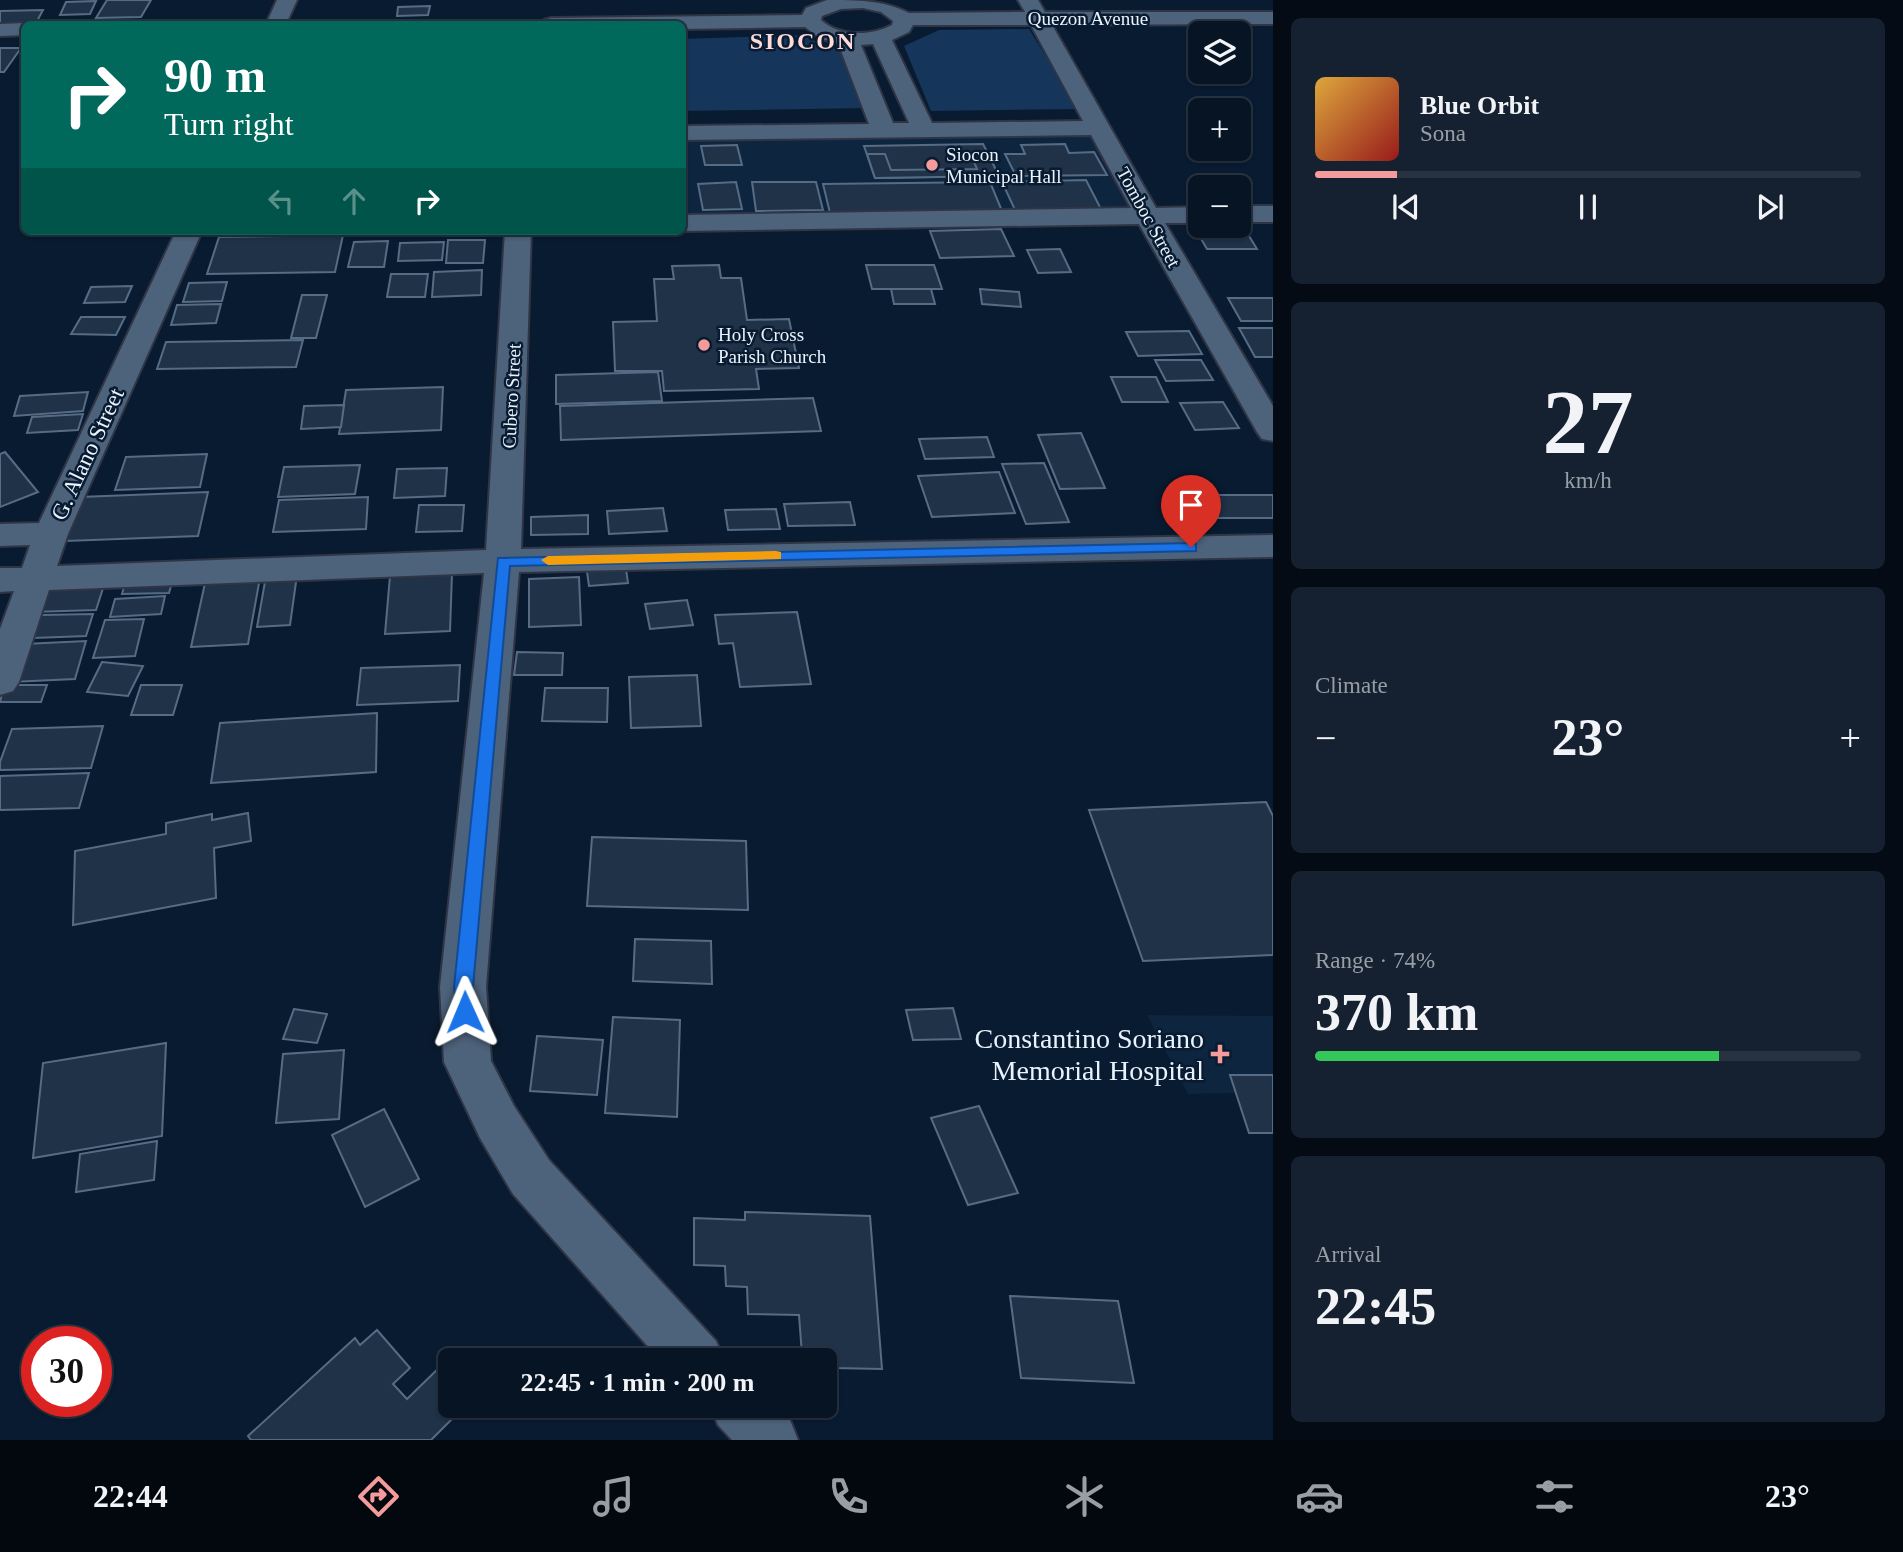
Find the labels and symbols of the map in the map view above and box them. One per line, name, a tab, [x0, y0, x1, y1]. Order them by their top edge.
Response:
street label: Quezon Avenue	[1028, 8, 1148, 29]
district label: SIOCON	[750, 28, 856, 54]
place label: Siocon Municipal Hall	[946, 144, 1062, 187]
marker: Siocon Municipal Hall	[924, 157, 940, 173]
street label: Tomboc Street	[1112, 164, 1185, 272]
place label: Holy Cross Parish Church	[718, 324, 827, 367]
marker: Holy Cross Parish Church	[696, 337, 712, 353]
street label: Cubero Street	[498, 342, 525, 449]
street label: G. Alano Street	[46, 384, 129, 524]
pin	[1161, 475, 1221, 547]
position arrow	[428, 975, 502, 1049]
place label: Constantino Soriano Memorial Hospital	[975, 1023, 1204, 1086]
marker: Constantino Soriano Memorial Hospital	[1210, 1044, 1230, 1064]
speed limit sign: 30	[21, 1326, 112, 1417]

